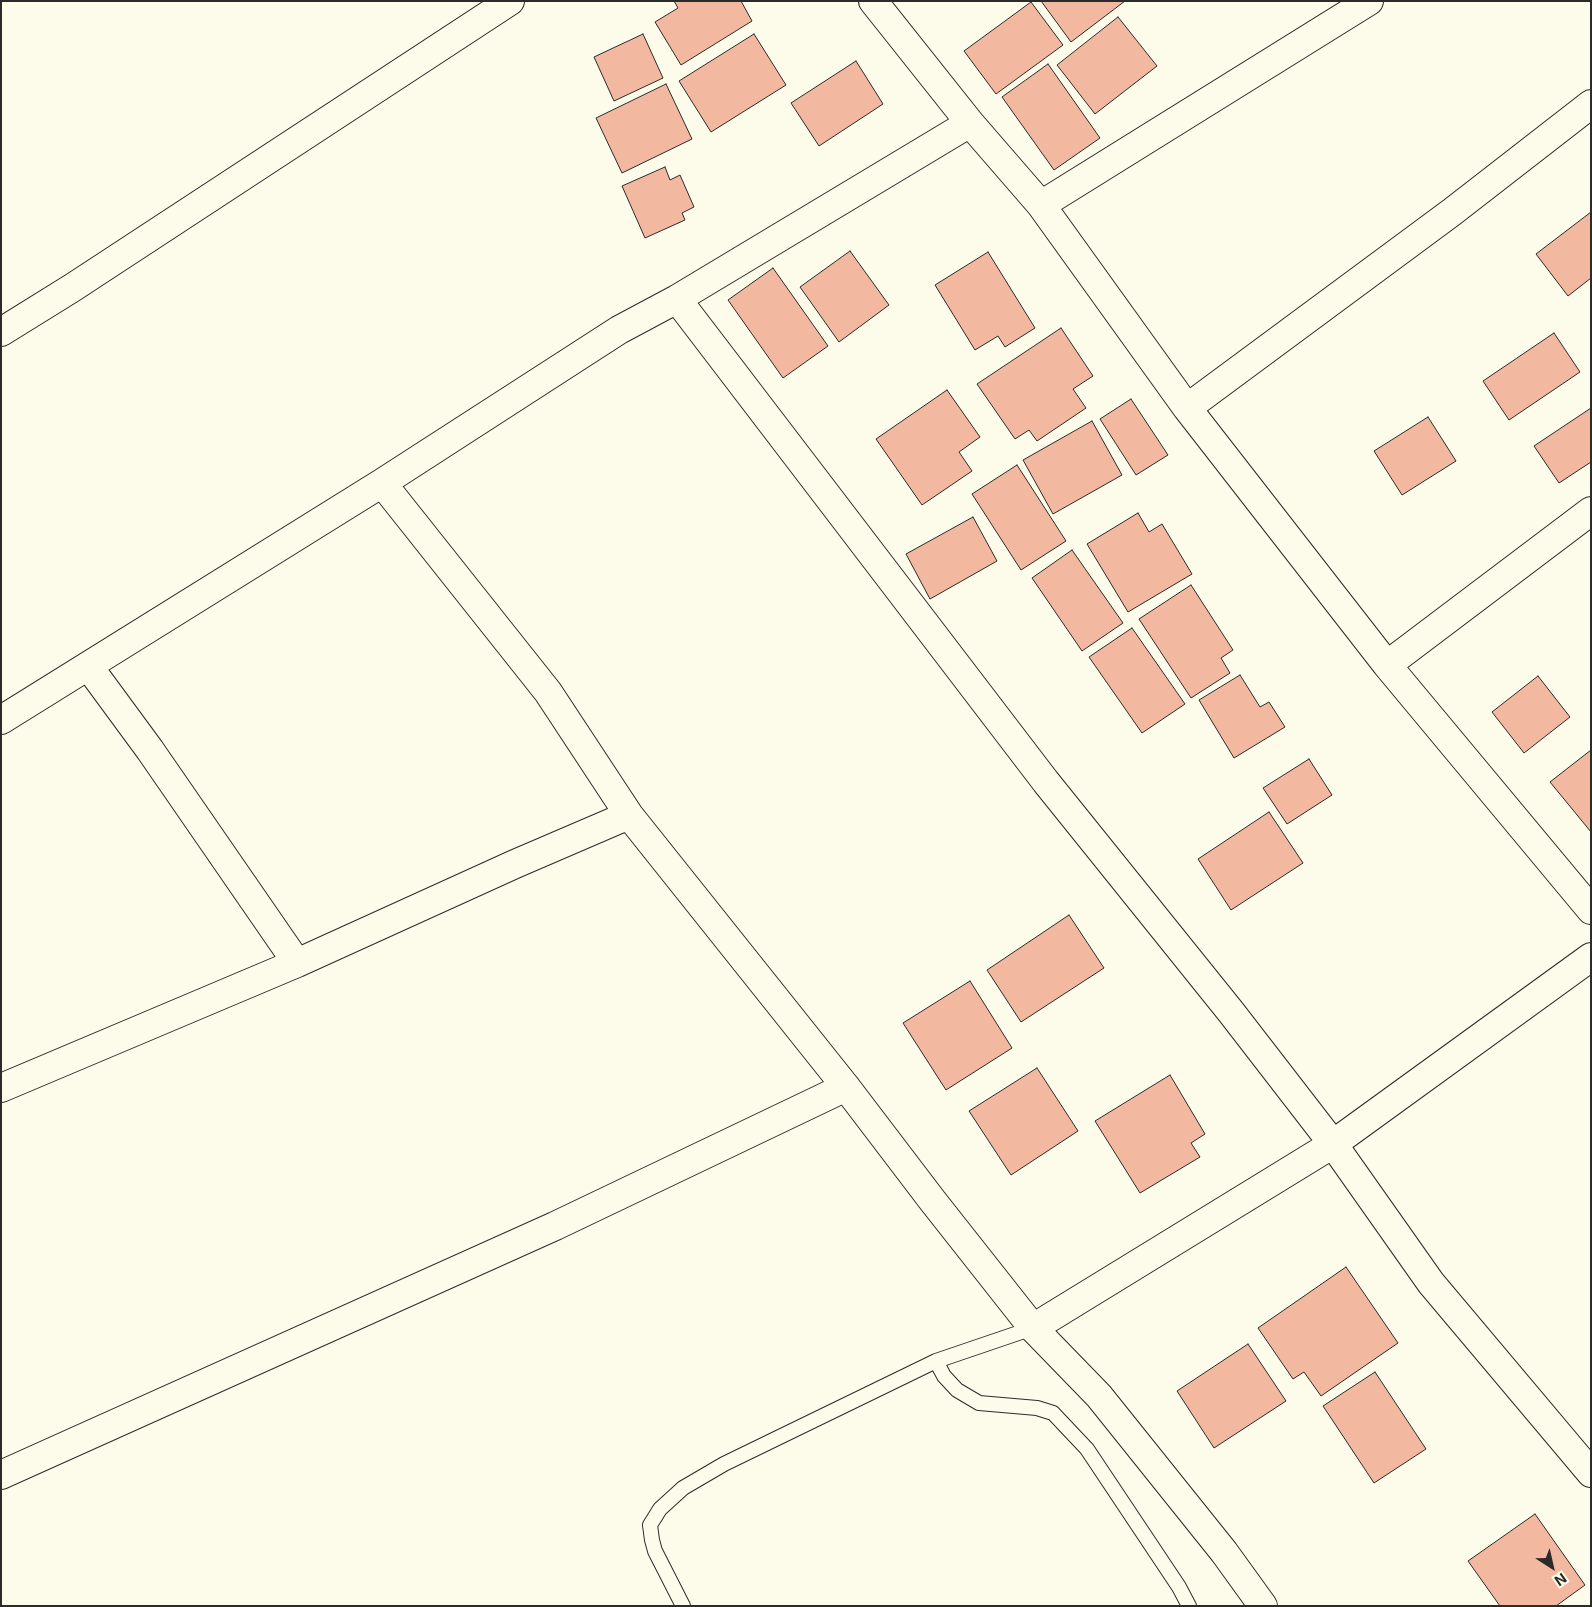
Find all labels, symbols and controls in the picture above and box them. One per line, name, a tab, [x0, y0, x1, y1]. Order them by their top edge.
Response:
north arrow	[1527, 1542, 1577, 1592]
text: N	[1552, 1570, 1570, 1590]

